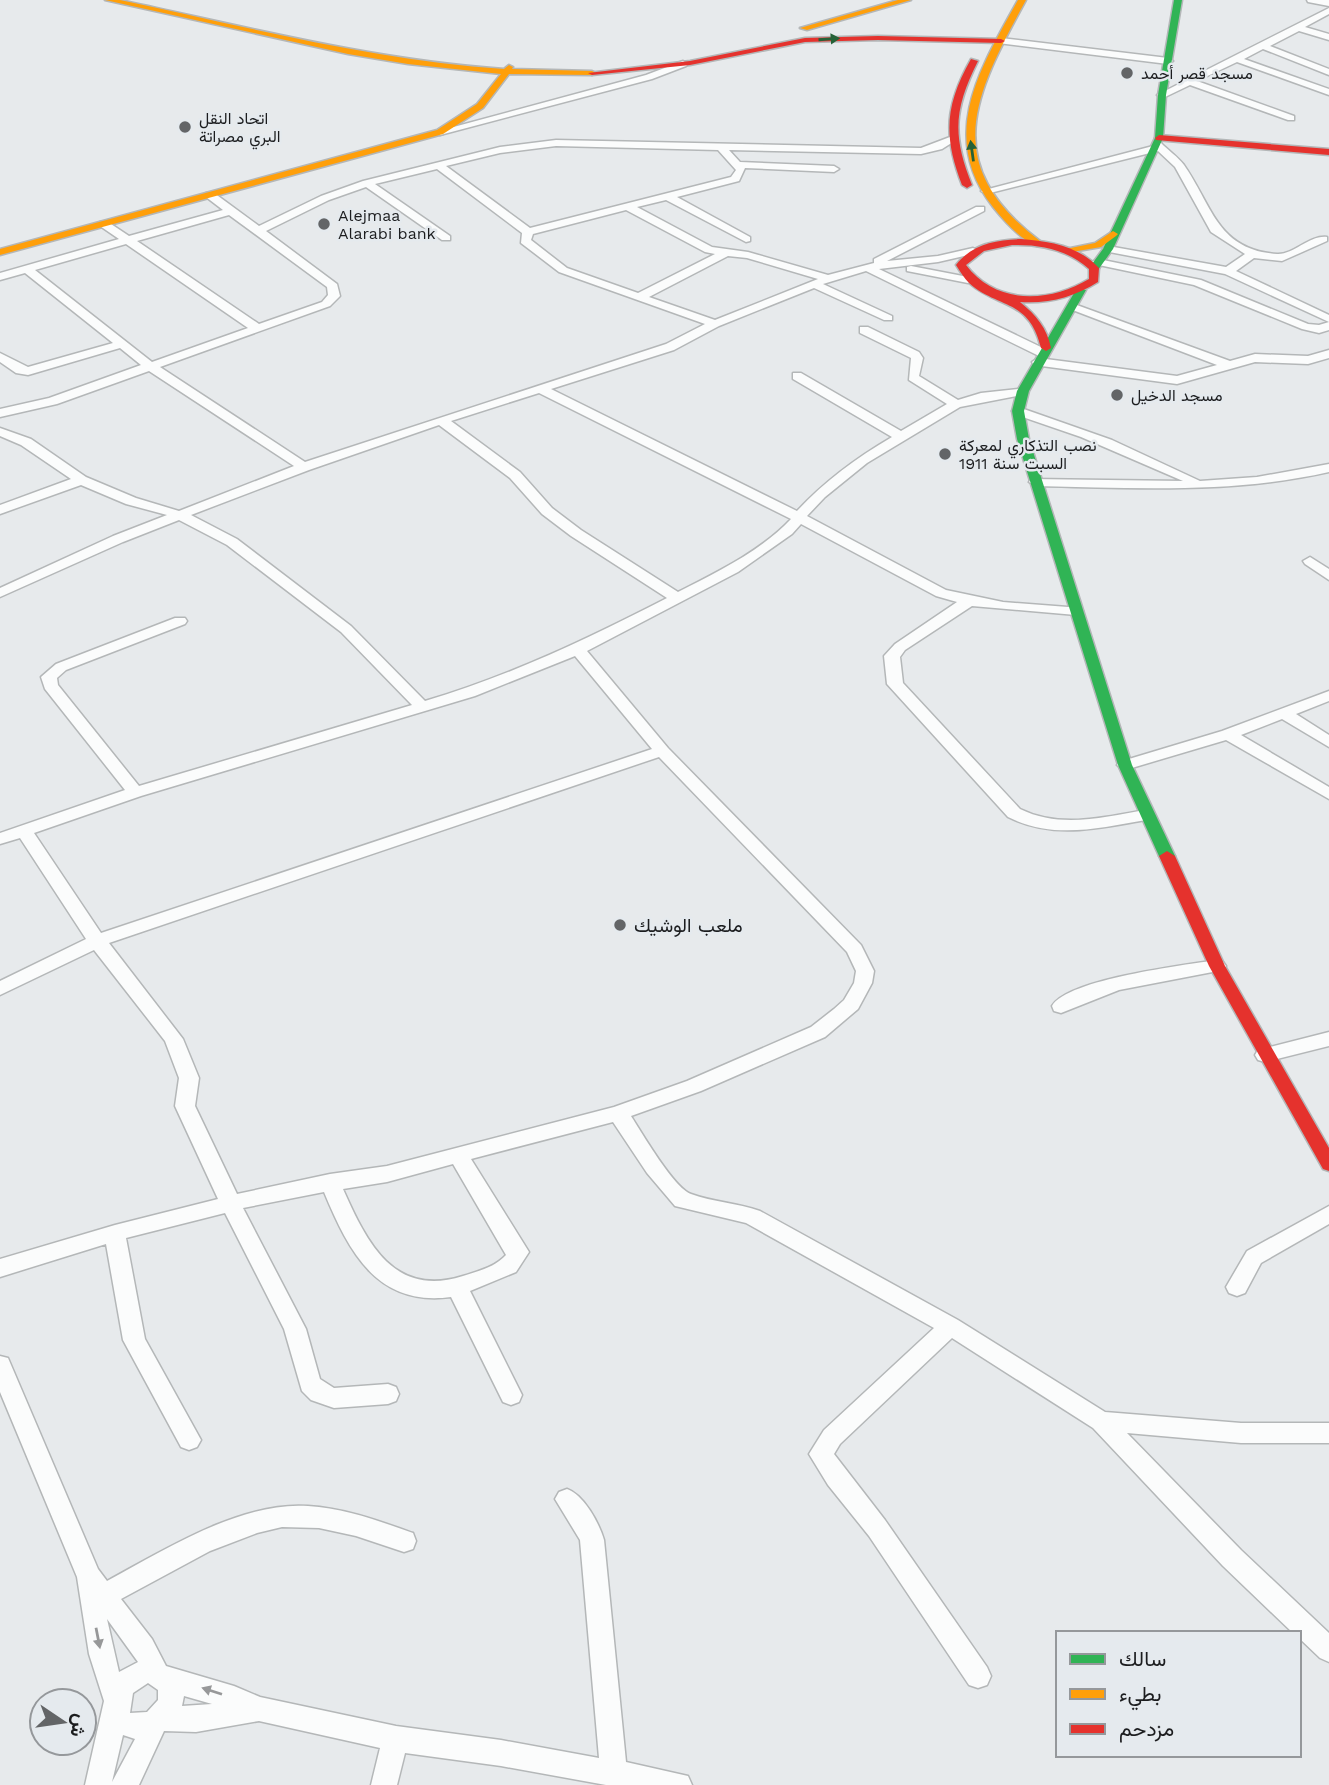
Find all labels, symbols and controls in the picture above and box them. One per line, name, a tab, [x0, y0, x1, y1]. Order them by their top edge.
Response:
one-way arrow	[818, 33, 840, 44]
place label: مسجد قصر أحمد	[1141, 64, 1253, 84]
marker: مسجد قصر أحمد	[1119, 65, 1135, 81]
place label: اتحاد النقل البري مصراتة	[199, 109, 280, 150]
marker: اتحاد النقل البري مصراتة	[177, 119, 193, 135]
one-way arrow	[967, 140, 978, 162]
place label: Alejmaa Alarabi bank	[338, 206, 436, 243]
marker: Alejmaa Alarabi bank	[316, 216, 332, 232]
place label: مسجد الدخيل	[1131, 386, 1223, 406]
marker: مسجد الدخيل	[1109, 387, 1125, 403]
place label: نصب التذكاري لمعركة السبت سنة 1911	[959, 436, 1097, 473]
marker: نصب التذكاري لمعركة السبت سنة 1911	[937, 446, 953, 462]
place label: ملعب الوشيك	[634, 914, 743, 937]
marker: ملعب الوشيك	[612, 917, 628, 933]
one-way arrow	[92, 1627, 103, 1649]
legend	[1056, 1631, 1301, 1757]
text: سالك	[1119, 1646, 1166, 1671]
text: بطيء	[1119, 1681, 1162, 1711]
one-way arrow	[201, 1685, 222, 1696]
north arrow	[28, 1687, 98, 1757]
text: ش	[65, 1712, 93, 1740]
text: مزدحم	[1119, 1716, 1174, 1743]

